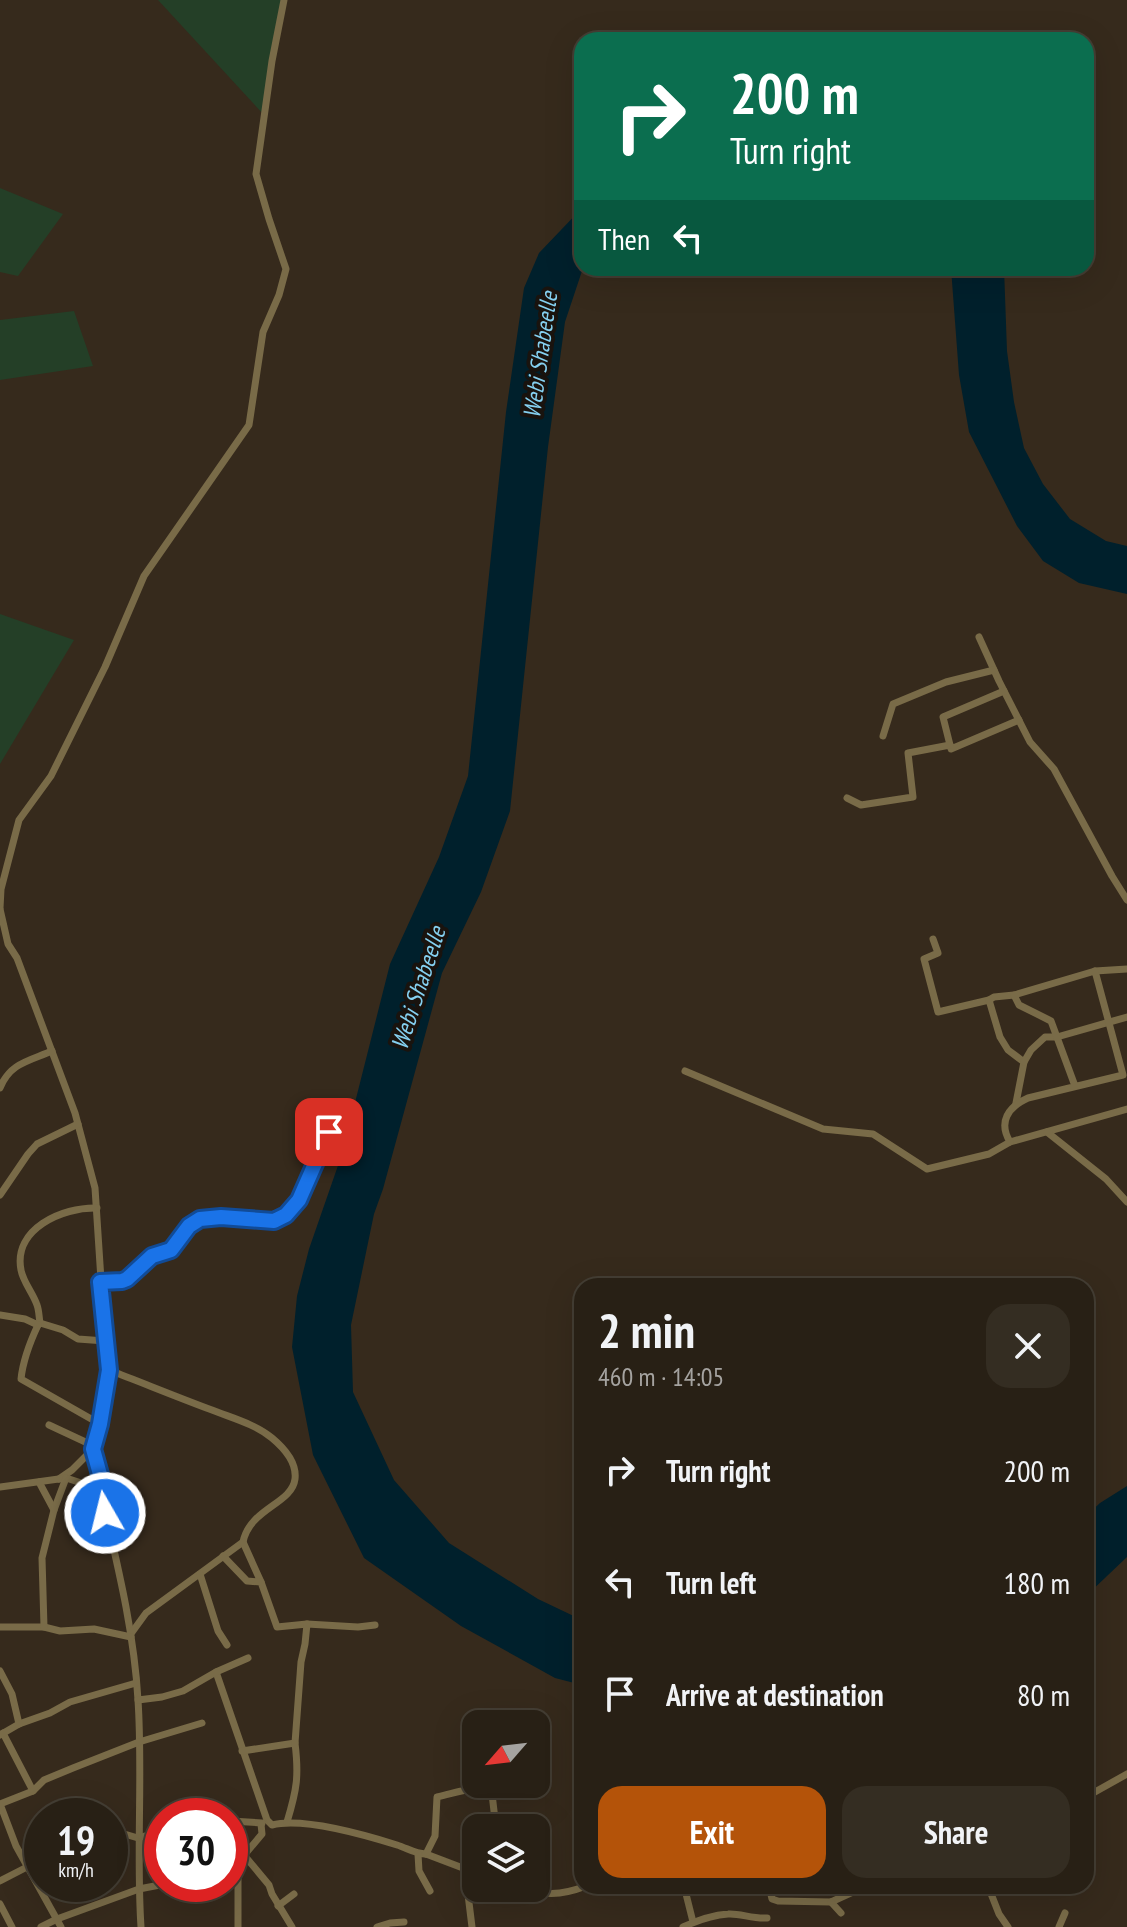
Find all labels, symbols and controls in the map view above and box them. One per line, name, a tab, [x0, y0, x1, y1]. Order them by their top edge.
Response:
text: 200 m	[730, 57, 859, 129]
icon: right	[598, 64, 702, 168]
text: Turn right	[730, 127, 851, 174]
icon: left	[666, 216, 710, 260]
text: Then	[598, 219, 650, 258]
water label: Webi Shabeelle	[516, 288, 565, 420]
water label: Webi Shabeelle	[384, 921, 453, 1053]
pin	[295, 1098, 363, 1166]
icon: arrive	[307, 1110, 351, 1154]
text: 2 min	[598, 1299, 695, 1361]
button: close	[986, 1304, 1070, 1388]
text: 460 m · 14:05	[598, 1360, 724, 1393]
icon: right	[598, 1448, 642, 1492]
text: Turn right	[666, 1451, 770, 1490]
text: 200 m	[1004, 1451, 1070, 1490]
position arrow	[63, 1471, 147, 1555]
icon: left	[598, 1560, 642, 1604]
text: Turn left	[666, 1563, 756, 1602]
text: 180 m	[1004, 1563, 1070, 1602]
icon: arrive	[598, 1672, 642, 1716]
text: Arrive at destination	[666, 1675, 884, 1714]
text: 80 m	[1017, 1675, 1070, 1714]
north arrow	[462, 1710, 550, 1798]
map controls	[462, 1710, 550, 1902]
button: Exit	[598, 1786, 826, 1878]
button: Share	[842, 1786, 1070, 1878]
speed limit sign: 30	[144, 1798, 248, 1902]
text: 19	[57, 1814, 95, 1866]
button: layers	[462, 1814, 550, 1902]
text: km/h	[58, 1857, 94, 1883]

